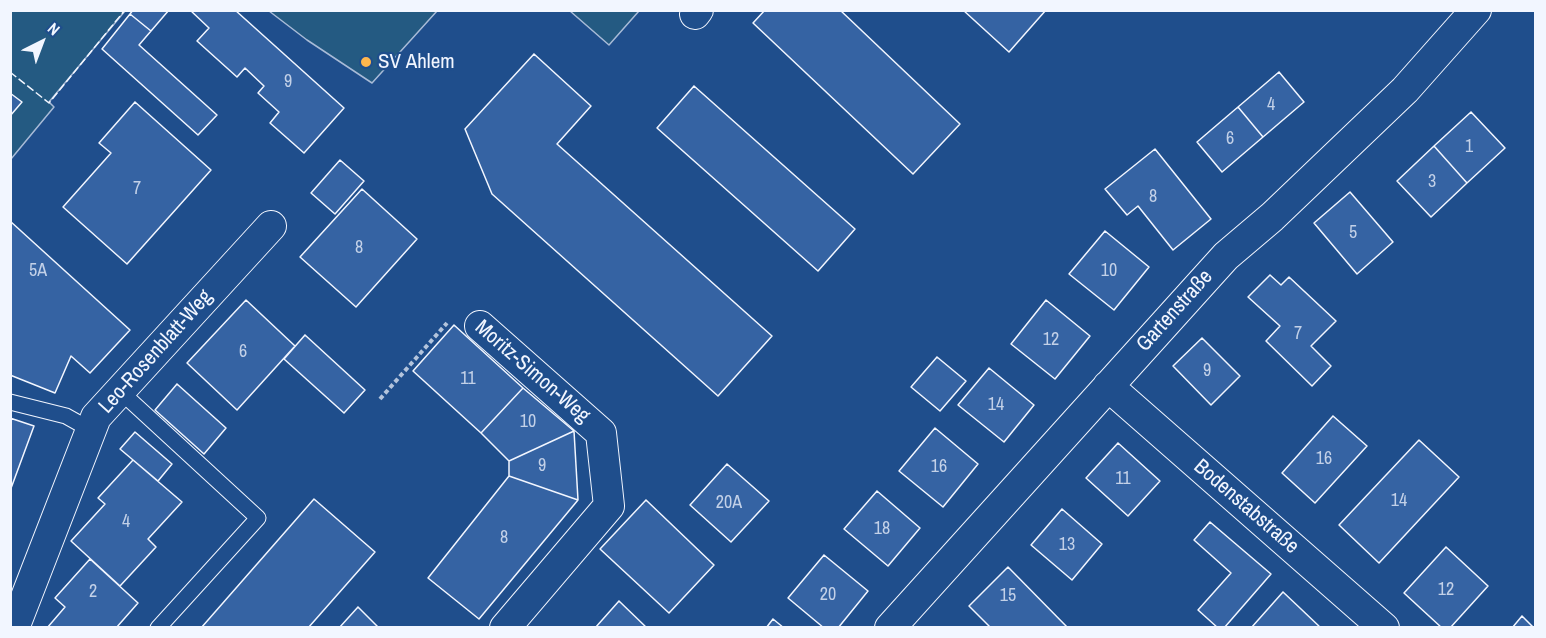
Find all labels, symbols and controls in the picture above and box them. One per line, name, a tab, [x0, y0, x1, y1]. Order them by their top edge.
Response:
north arrow	[12, 12, 72, 72]
text: N	[43, 17, 65, 40]
place label: SV Ahlem	[378, 49, 455, 75]
marker: SV Ahlem	[359, 55, 373, 69]
house number: 9	[284, 71, 292, 93]
house number: 4	[1267, 94, 1275, 116]
house number: 6	[1226, 128, 1234, 150]
house number: 1	[1465, 136, 1473, 158]
house number: 3	[1428, 171, 1436, 193]
house number: 7	[133, 178, 141, 200]
house number: 8	[1149, 186, 1157, 208]
house number: 5	[1349, 222, 1357, 244]
house number: 8	[355, 237, 363, 259]
house number: 5A	[29, 260, 47, 282]
house number: 10	[1101, 260, 1117, 282]
street label: Gartenstraße	[1132, 265, 1218, 357]
street label: Leo-Rosenblatt-Weg	[94, 285, 218, 419]
street label: Moritz-Simon-Weg	[469, 315, 595, 429]
house number: 7	[1294, 323, 1302, 345]
house number: 12	[1043, 329, 1059, 351]
house number: 6	[239, 341, 247, 363]
house number: 9	[1203, 360, 1211, 382]
house number: 11	[460, 368, 476, 390]
house number: 14	[988, 394, 1004, 416]
house number: 10	[520, 411, 536, 433]
house number: 16	[1316, 448, 1332, 470]
street label: Bodenstabstraße	[1188, 454, 1304, 560]
house number: 9	[538, 455, 546, 477]
house number: 16	[931, 456, 947, 478]
house number: 11	[1115, 468, 1131, 490]
house number: 14	[1391, 490, 1407, 512]
house number: 20A	[716, 492, 742, 514]
house number: 4	[122, 511, 130, 533]
house number: 18	[874, 518, 890, 540]
house number: 8	[500, 527, 508, 549]
house number: 13	[1059, 534, 1075, 556]
house number: 12	[1438, 579, 1454, 601]
house number: 2	[89, 581, 97, 603]
house number: 20	[820, 584, 836, 606]
house number: 15	[1000, 585, 1016, 607]

